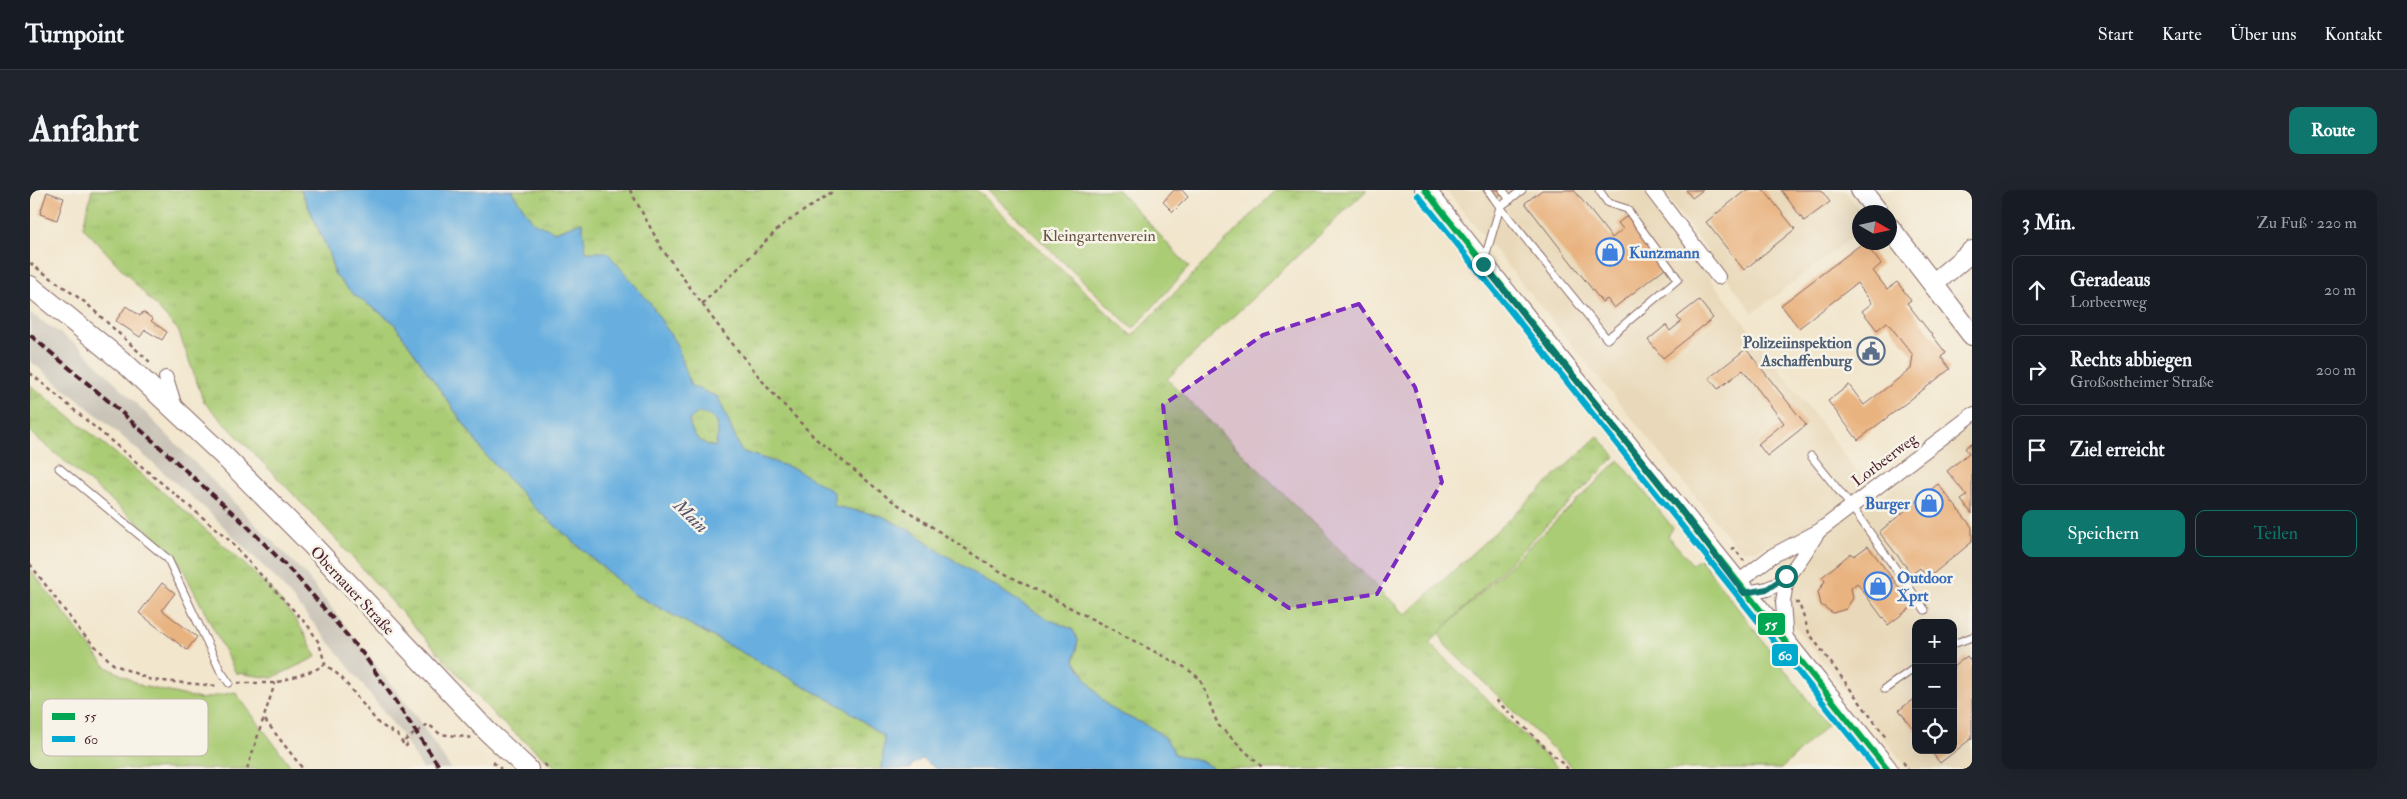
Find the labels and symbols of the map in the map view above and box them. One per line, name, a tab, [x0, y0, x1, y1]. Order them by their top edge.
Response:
north arrow	[1852, 205, 1897, 250]
park label: Kleingartenverein	[1042, 226, 1156, 246]
shop icon: Kunzmann	[1595, 237, 1625, 267]
place label: Kunzmann	[1629, 243, 1700, 263]
route end	[1472, 253, 1495, 276]
place label: Polizeiinspektion Aschaffenburg	[1743, 333, 1853, 372]
public building icon: Polizeiinspektion Aschaffenburg	[1856, 336, 1886, 366]
street label: Lorbeerweg	[1848, 428, 1922, 491]
shop icon: Burger	[1914, 488, 1944, 518]
water label: Main	[668, 494, 713, 538]
place label: Burger	[1865, 494, 1911, 515]
street label: Obernauer Straße	[306, 542, 399, 640]
route start	[1775, 565, 1798, 588]
place label: Outdoor Xprt	[1897, 568, 1954, 607]
shop icon: Outdoor Xprt	[1863, 571, 1893, 601]
line badge: 55	[1757, 612, 1786, 636]
text: 55	[1765, 616, 1778, 633]
line badge: 60	[1771, 643, 1799, 667]
text: 60	[1778, 647, 1792, 664]
legend	[42, 699, 208, 756]
text: 55	[84, 708, 97, 725]
text: 60	[84, 731, 98, 748]

